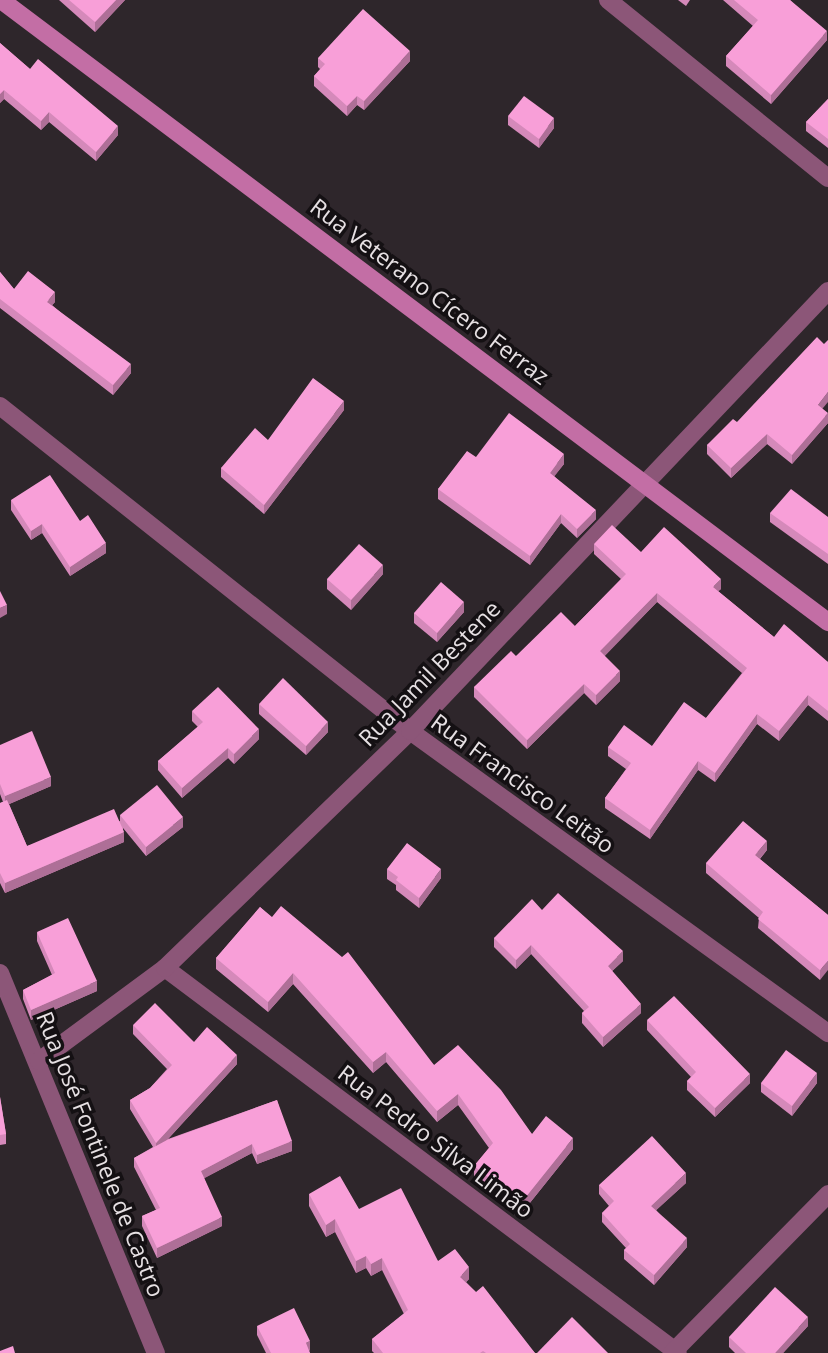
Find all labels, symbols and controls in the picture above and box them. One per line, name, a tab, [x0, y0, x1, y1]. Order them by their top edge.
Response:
street label: Rua Veterano Cícero Ferraz	[305, 192, 555, 390]
street label: Rua Jamil Bestene	[352, 594, 506, 752]
street label: Rua Francisco Leitão	[426, 707, 620, 859]
street label: Rua José Fontinele de Castro	[31, 1007, 171, 1301]
street label: Rua Pedro Silva Limão	[333, 1059, 539, 1223]

